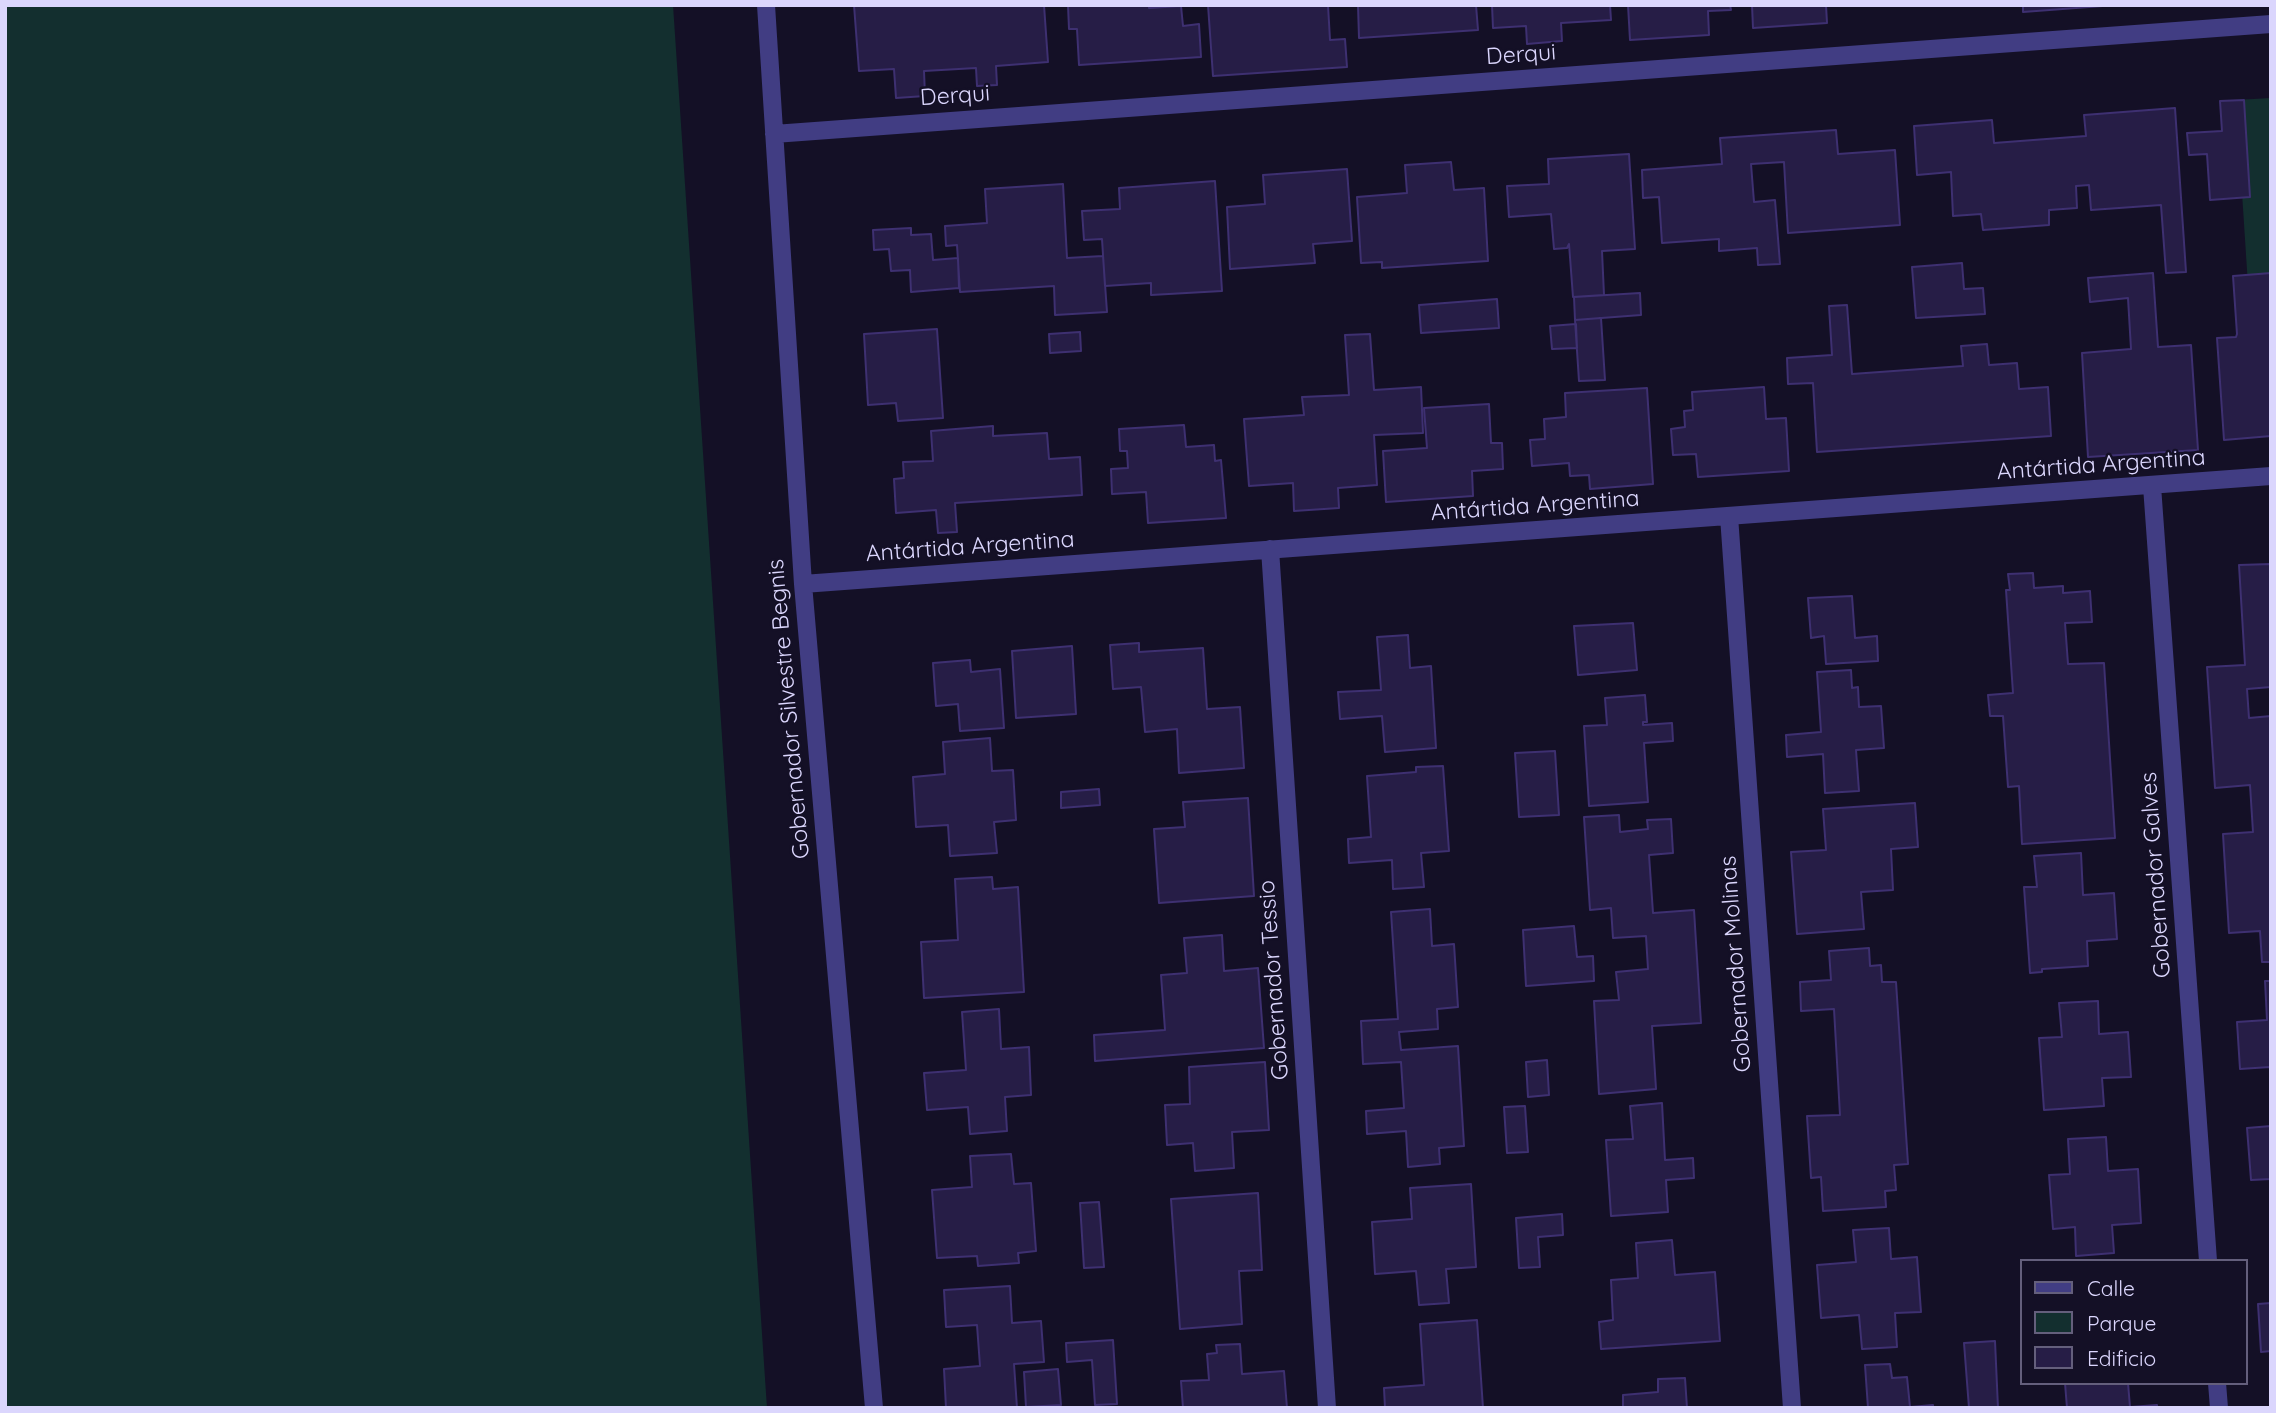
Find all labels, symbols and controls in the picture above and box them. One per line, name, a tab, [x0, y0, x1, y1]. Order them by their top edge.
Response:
street label: Derqui	[1485, 39, 1557, 71]
street label: Derqui	[919, 80, 991, 112]
street label: Antártida Argentina	[1996, 444, 2206, 486]
street label: Antártida Argentina	[1430, 485, 1640, 527]
street label: Antártida Argentina	[865, 526, 1075, 568]
street label: Gobernador Silvestre Begnis	[762, 558, 816, 860]
street label: Gobernador Galves	[2135, 771, 2177, 979]
street label: Gobernador Molinas	[1715, 855, 1757, 1073]
street label: Gobernador Tessio	[1253, 879, 1295, 1081]
legend	[2021, 1259, 2248, 1385]
text: Calle	[2087, 1275, 2135, 1301]
text: Parque	[2087, 1310, 2156, 1336]
text: Edificio	[2087, 1345, 2156, 1371]

